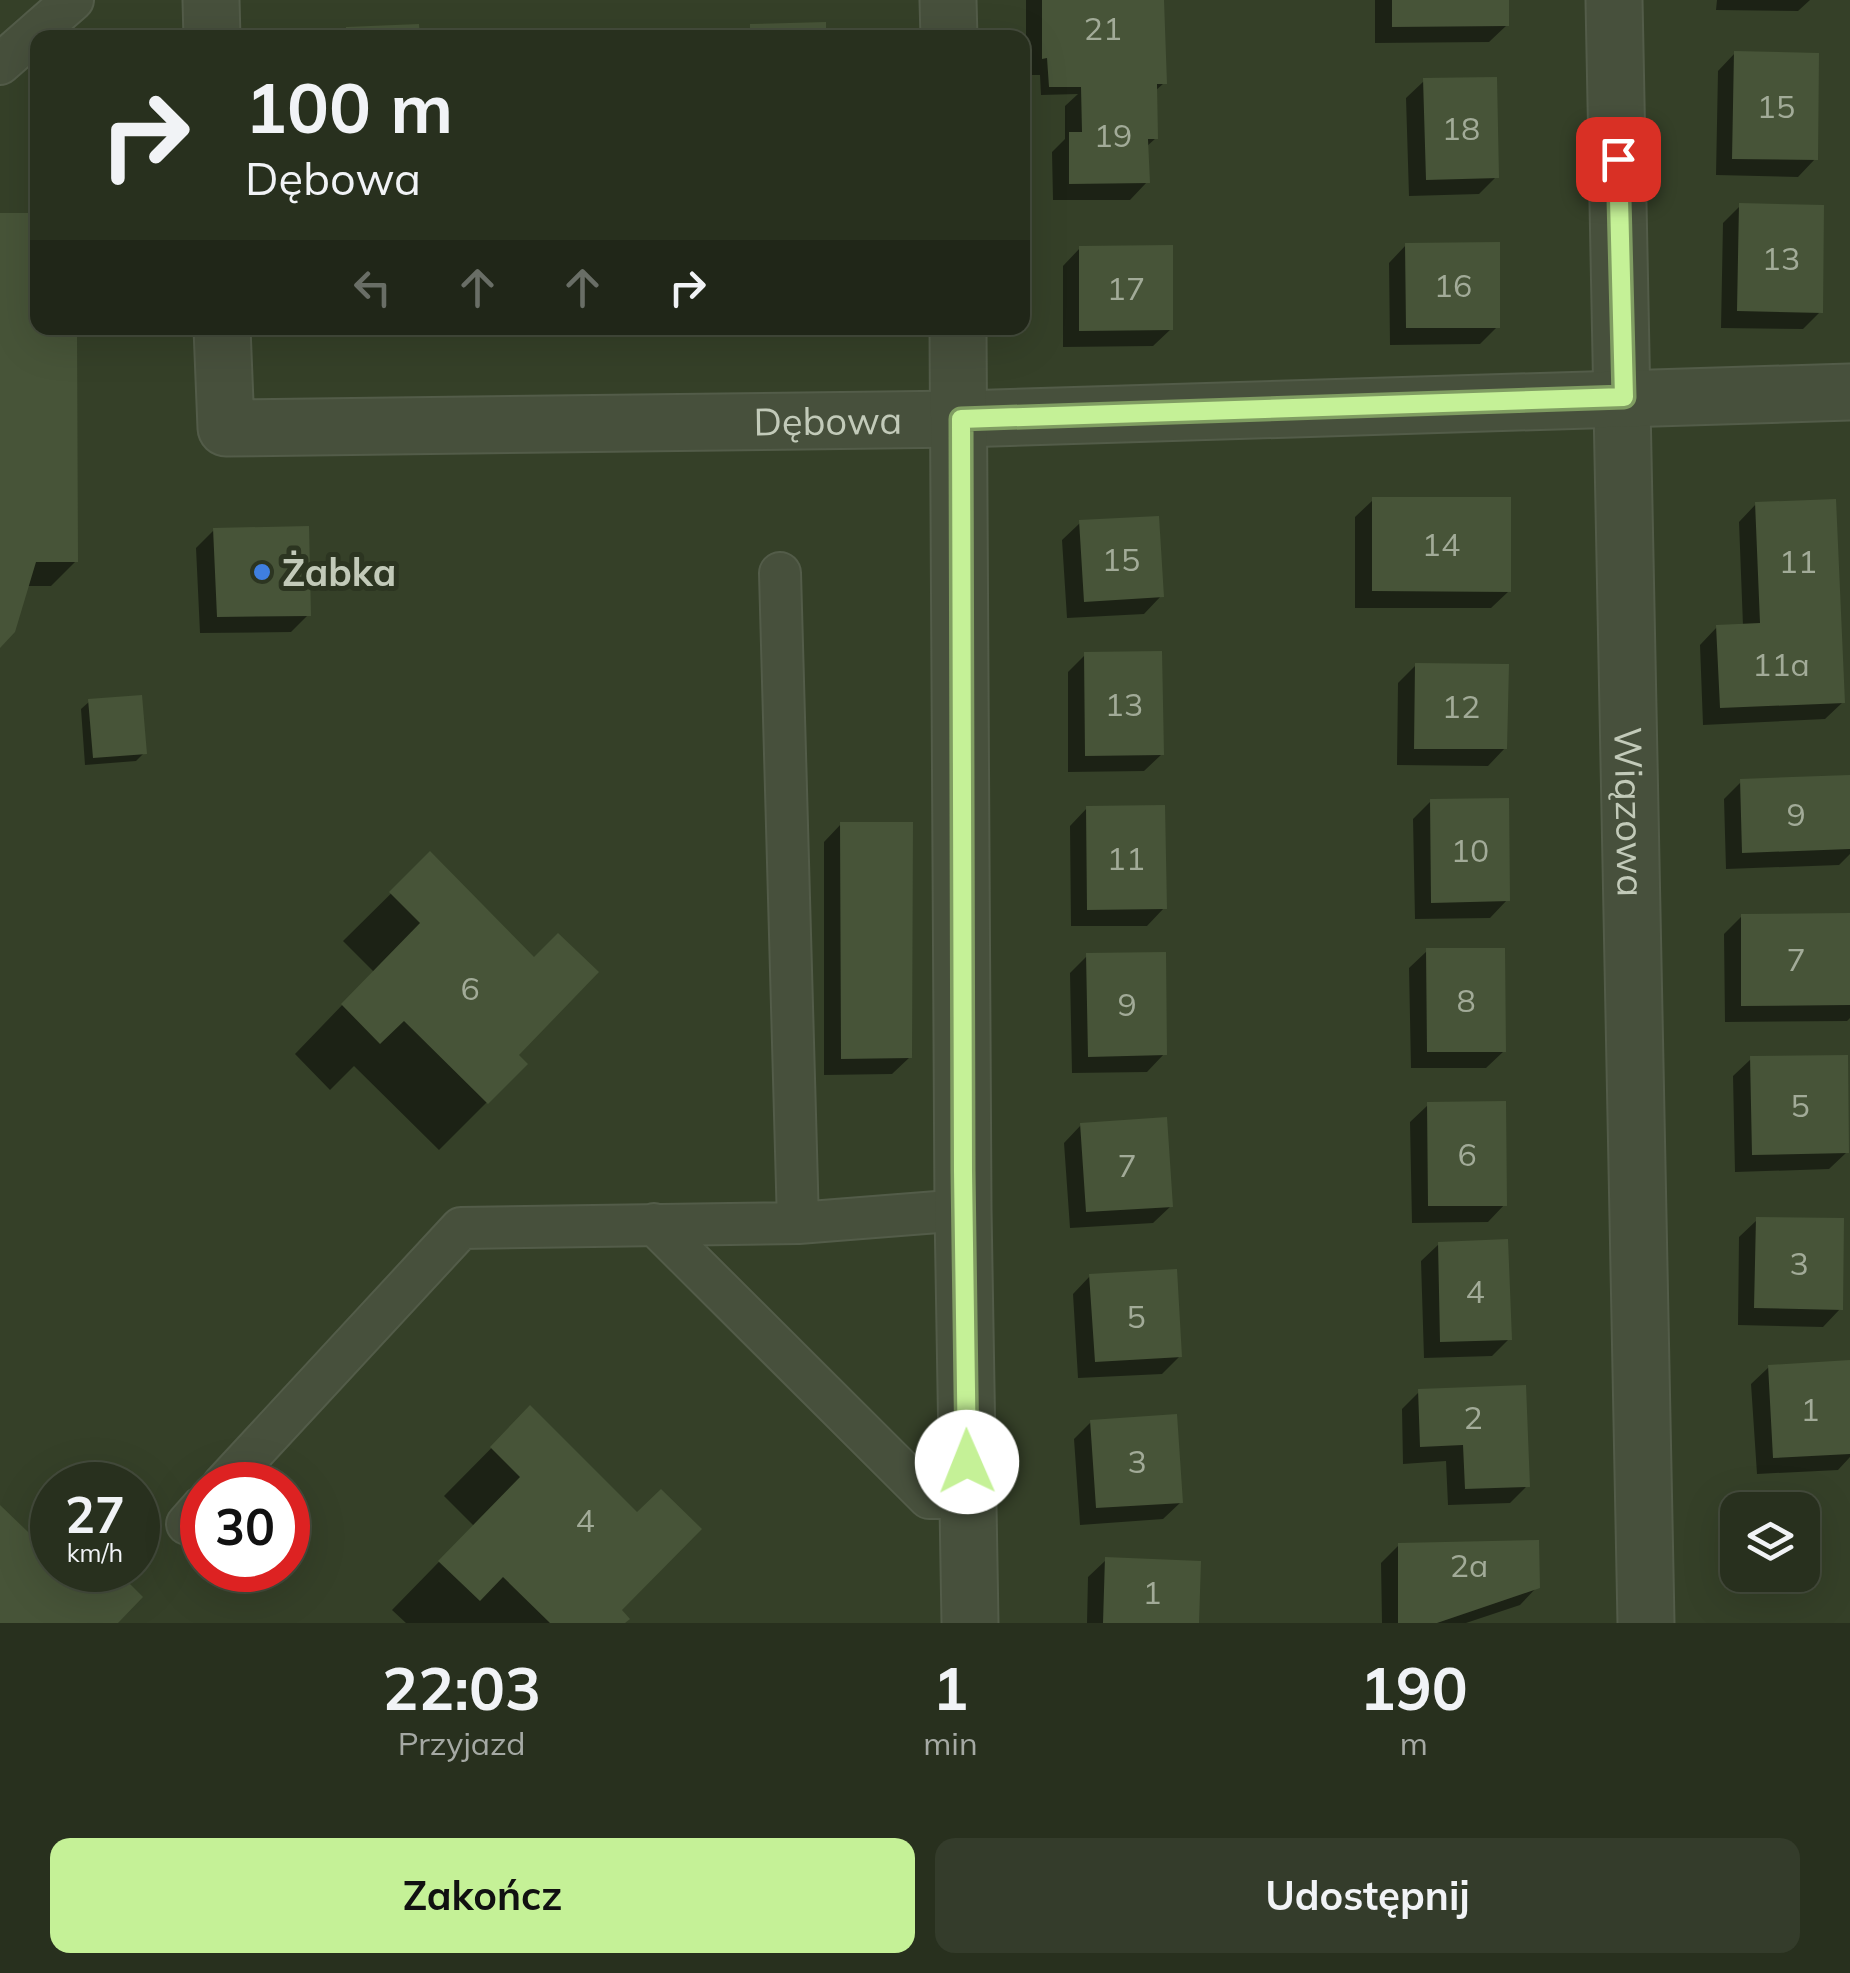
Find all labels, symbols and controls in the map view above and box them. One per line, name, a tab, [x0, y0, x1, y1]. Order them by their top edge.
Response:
house number: 21	[1084, 8, 1122, 48]
text: 100 m	[245, 63, 453, 151]
icon: right	[80, 70, 210, 200]
house number: 15	[1757, 86, 1795, 126]
house number: 18	[1442, 108, 1480, 148]
house number: 19	[1094, 115, 1132, 155]
pin	[1576, 117, 1661, 202]
icon: arrive	[1591, 132, 1646, 187]
text: Dębowa	[245, 150, 421, 206]
house number: 13	[1762, 238, 1800, 278]
icon: left	[345, 260, 400, 315]
icon: ahead	[450, 260, 505, 315]
icon: ahead	[555, 260, 610, 315]
icon: right	[660, 260, 715, 315]
house number: 16	[1434, 265, 1472, 305]
house number: 17	[1107, 268, 1145, 308]
street label: Dębowa	[753, 396, 903, 446]
house number: 14	[1422, 524, 1460, 564]
house number: 15	[1102, 539, 1140, 579]
house number: 11	[1779, 541, 1817, 581]
place label: Żabka	[282, 548, 396, 596]
marker: Żabka	[251, 561, 273, 583]
house number: 11a	[1752, 644, 1810, 684]
house number: 13	[1105, 684, 1143, 724]
house number: 12	[1442, 686, 1480, 726]
street label: Wiązowa	[1604, 726, 1656, 897]
house number: 9	[1786, 794, 1806, 834]
house number: 10	[1451, 830, 1489, 870]
house number: 11	[1107, 838, 1145, 878]
house number: 7	[1786, 939, 1806, 979]
house number: 6	[460, 968, 480, 1008]
house number: 8	[1456, 980, 1476, 1020]
house number: 9	[1117, 984, 1137, 1024]
house number: 5	[1790, 1085, 1810, 1125]
house number: 6	[1457, 1134, 1477, 1174]
house number: 7	[1117, 1145, 1137, 1185]
house number: 3	[1789, 1243, 1809, 1283]
house number: 4	[1465, 1271, 1485, 1311]
house number: 5	[1126, 1296, 1146, 1336]
house number: 1	[1800, 1389, 1820, 1429]
house number: 2	[1463, 1397, 1483, 1437]
position arrow	[915, 1410, 1019, 1514]
house number: 3	[1127, 1441, 1147, 1481]
speed limit sign: 30	[180, 1462, 310, 1592]
text: 27	[65, 1483, 125, 1546]
map controls	[1720, 1492, 1820, 1592]
button: layers	[1720, 1492, 1820, 1592]
house number: 4	[575, 1500, 595, 1540]
text: km/h	[67, 1537, 123, 1568]
house number: 2a	[1450, 1545, 1488, 1585]
house number: 1	[1142, 1572, 1162, 1612]
text: 22:03	[382, 1650, 541, 1725]
text: 1	[932, 1650, 968, 1725]
text: 190	[1360, 1650, 1468, 1725]
text: Przyjazd	[398, 1723, 526, 1763]
text: min	[923, 1723, 978, 1763]
text: m	[1400, 1723, 1428, 1763]
button: Zakończ	[50, 1838, 915, 1953]
button: Udostępnij	[935, 1838, 1800, 1953]

